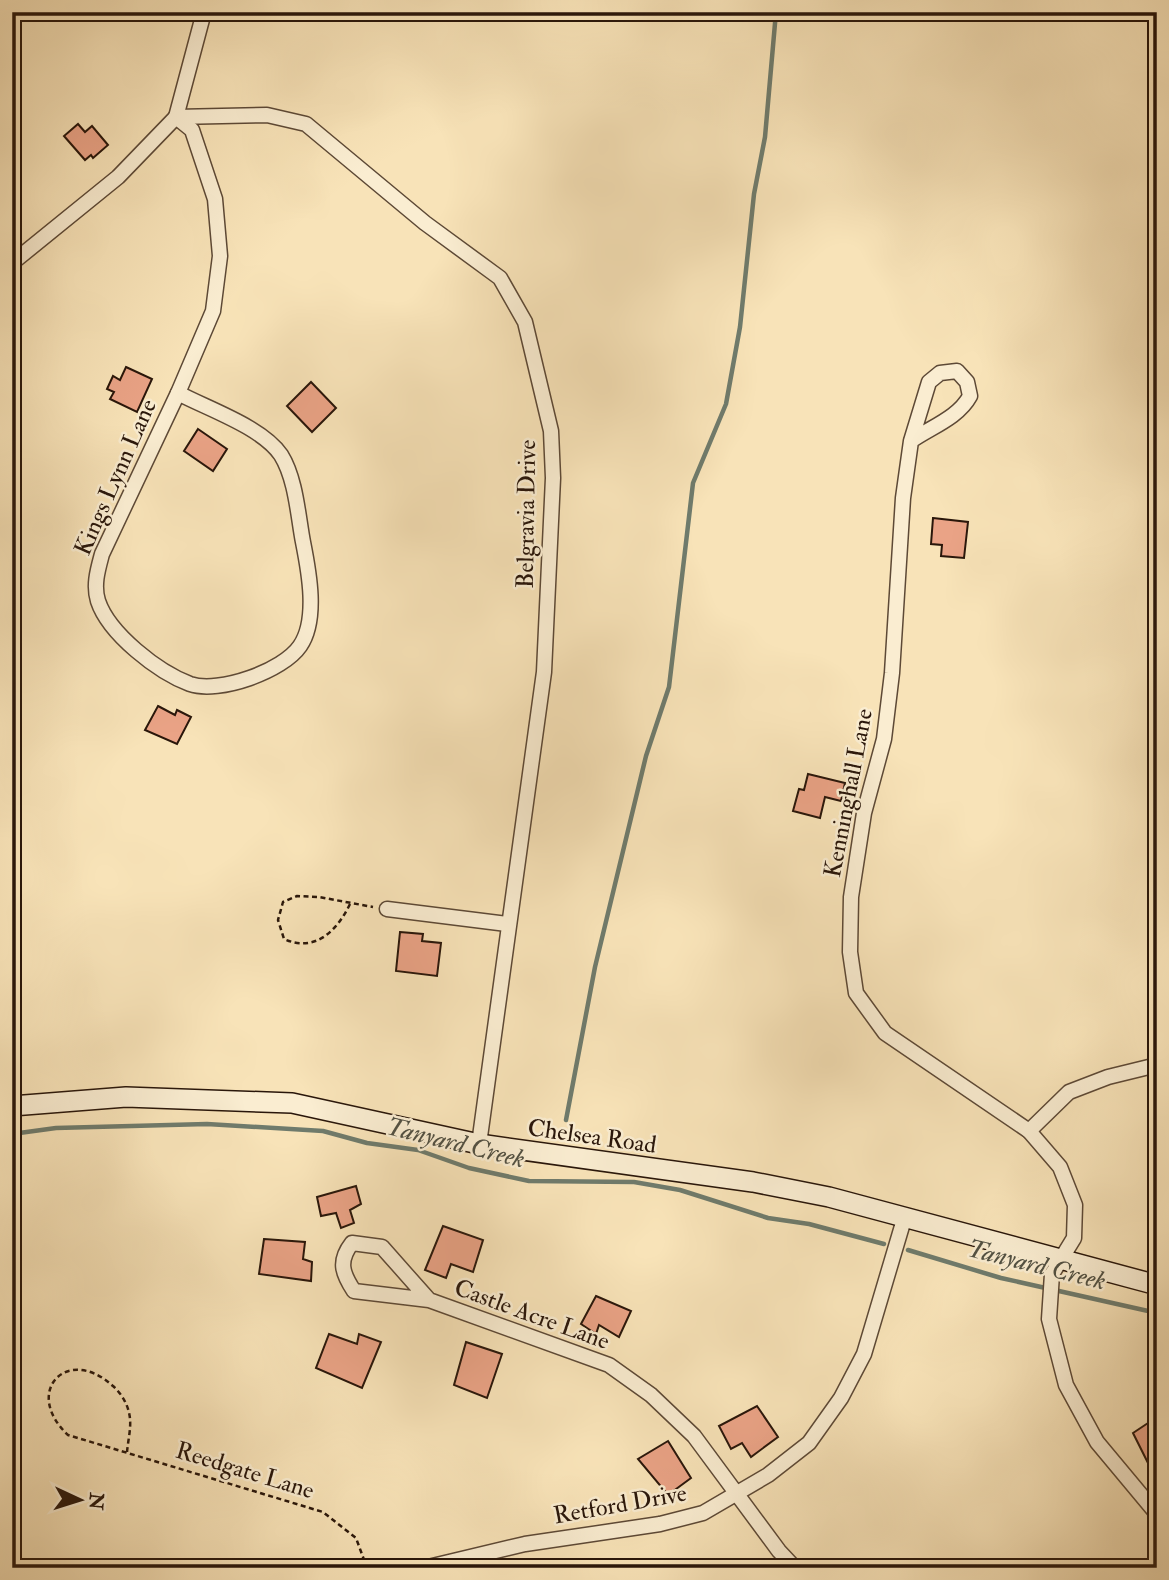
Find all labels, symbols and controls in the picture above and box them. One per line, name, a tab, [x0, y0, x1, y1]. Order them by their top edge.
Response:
street label: Kings Lynn Lane	[67, 394, 164, 560]
street label: Belgravia Drive	[510, 439, 543, 589]
street label: Kenninghall Lane	[817, 706, 880, 880]
water label: Tanyard Creek	[383, 1110, 528, 1176]
street label: Chelsea Road	[526, 1112, 658, 1161]
water label: Tanyard Creek	[964, 1232, 1109, 1298]
street label: Castle Acre Lane	[450, 1272, 614, 1357]
street label: Reedgate Lane	[172, 1435, 318, 1506]
north arrow	[46, 1464, 116, 1534]
street label: Retford Drive	[551, 1478, 689, 1531]
text: N	[83, 1491, 109, 1511]

